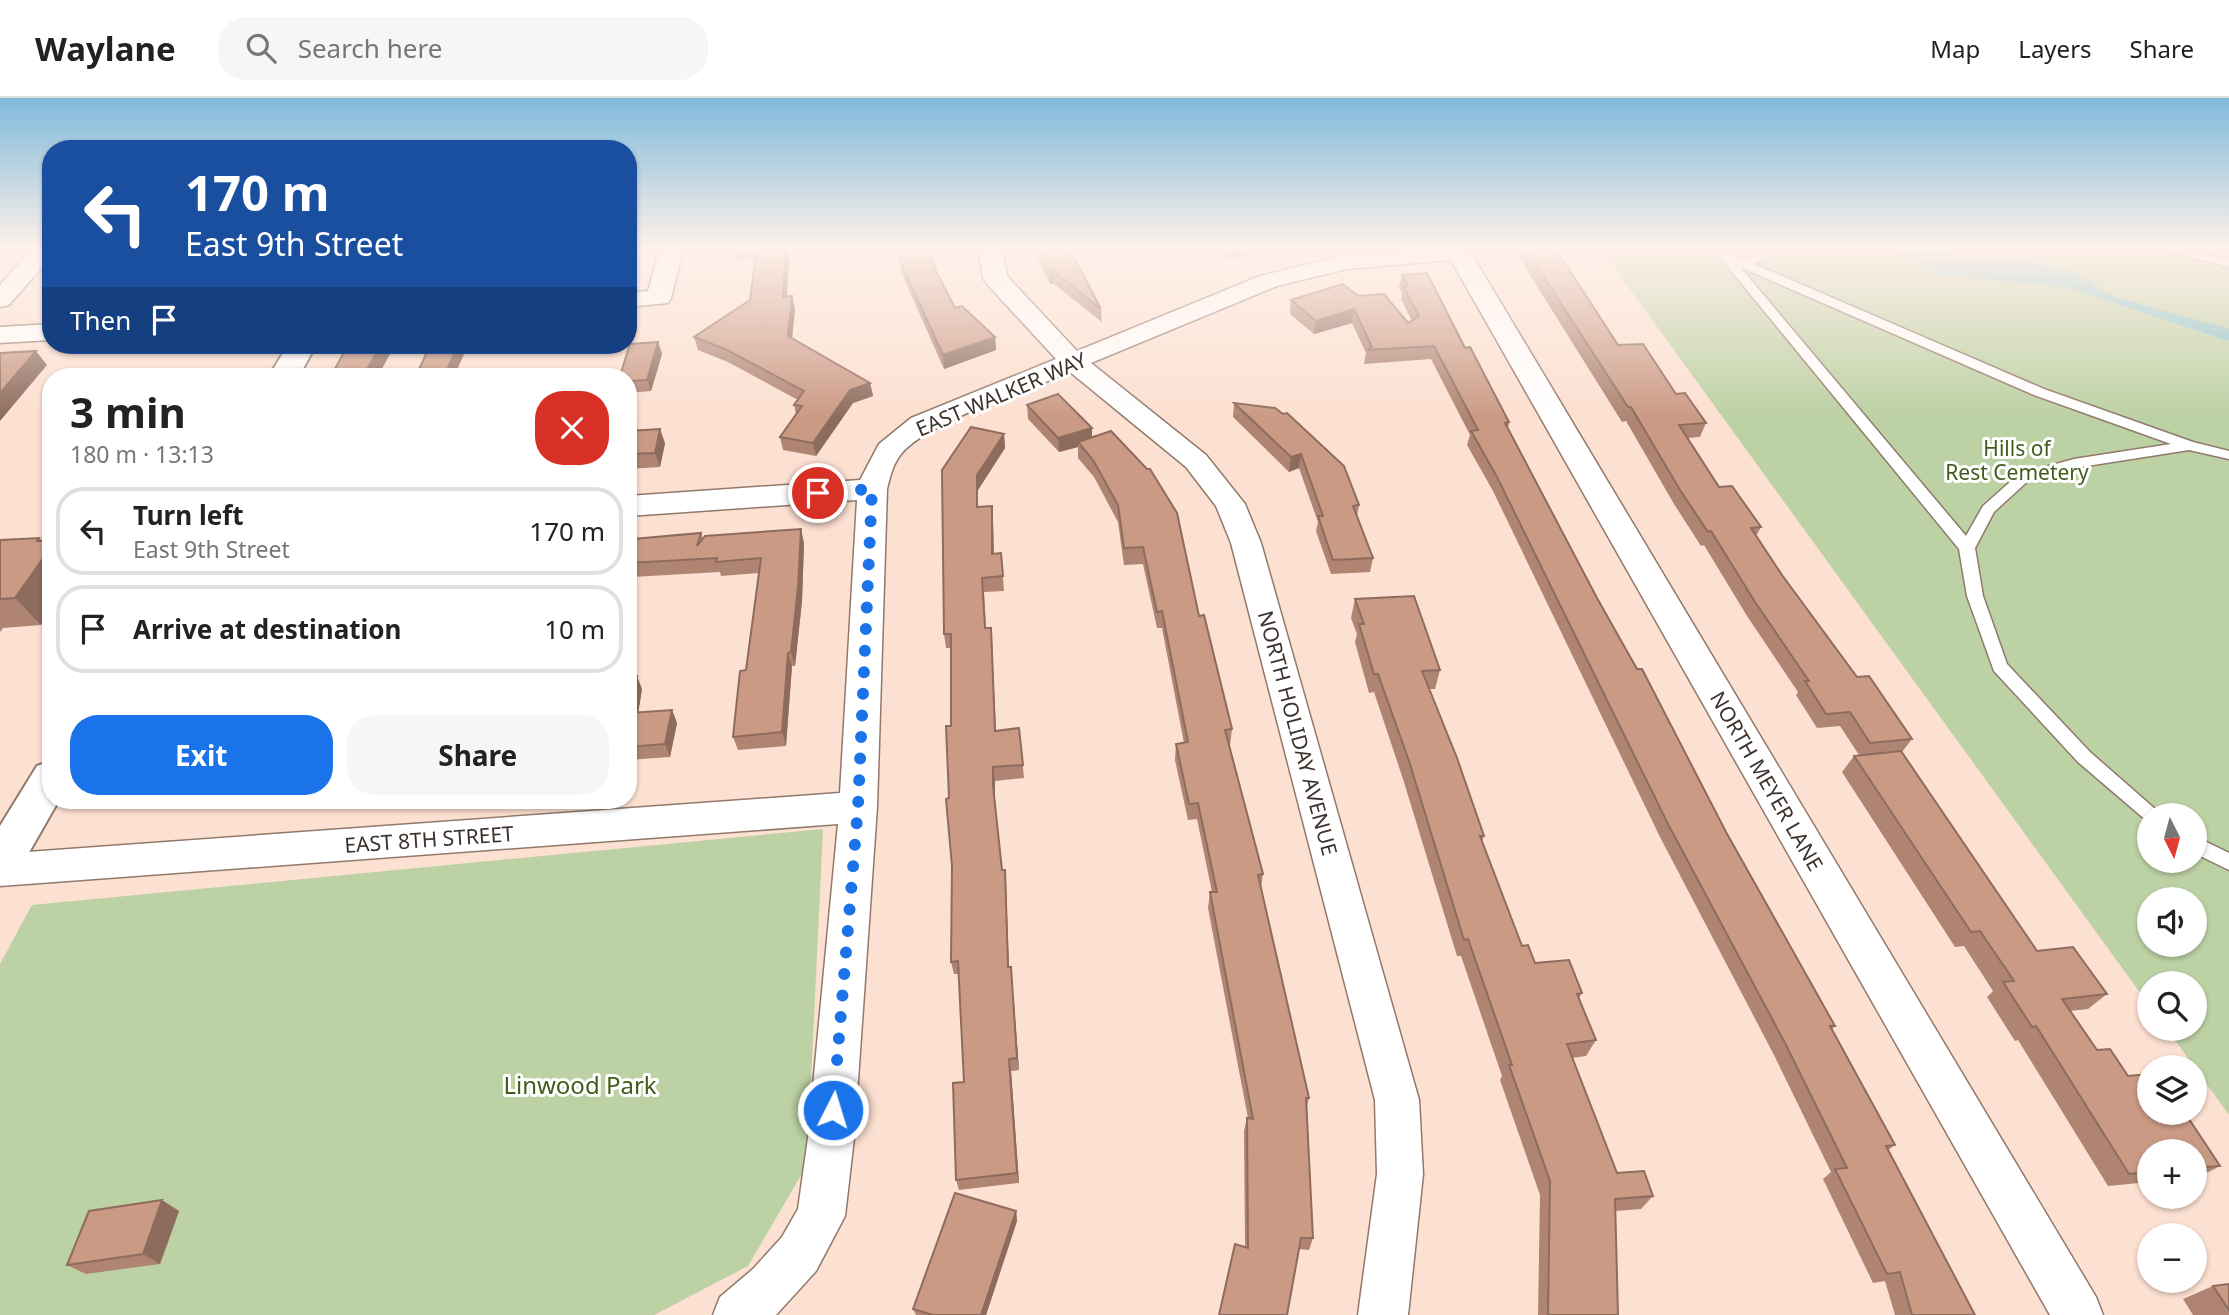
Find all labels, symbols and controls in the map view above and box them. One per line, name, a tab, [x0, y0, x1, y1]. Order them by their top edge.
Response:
search box	[218, 17, 708, 80]
text: Waylane	[35, 26, 176, 71]
icon: search	[242, 29, 280, 67]
text: Search here	[298, 30, 442, 66]
text: Map	[1930, 32, 1980, 65]
text: Layers	[2018, 32, 2092, 65]
text: Share	[2130, 32, 2194, 65]
text: 170 m	[185, 159, 330, 225]
icon: left	[70, 168, 161, 259]
text: East 9th Street	[185, 222, 403, 265]
icon: arrive	[145, 301, 183, 339]
text: Then	[70, 302, 131, 338]
street label: EAST WALKER WAY	[911, 345, 1091, 443]
text: 3 min	[70, 383, 186, 440]
button: close	[535, 391, 609, 465]
park label: Hills of Rest Cemetery	[1945, 434, 2089, 486]
text: 180 m · 13:13	[70, 438, 214, 470]
pin	[788, 463, 848, 523]
icon: arrive	[799, 474, 837, 512]
text: Turn left	[133, 497, 244, 533]
icon: left	[74, 512, 112, 550]
text: 170 m	[529, 513, 605, 549]
text: East 9th Street	[133, 533, 290, 565]
street label: NORTH HOLIDAY AVENUE	[1252, 607, 1344, 859]
icon: arrive	[74, 610, 112, 648]
text: Arrive at destination	[133, 611, 402, 647]
text: 10 m	[544, 611, 605, 647]
street label: NORTH MEYER LANE	[1704, 686, 1830, 876]
button: Exit	[70, 715, 333, 795]
button: Share	[347, 715, 609, 795]
north arrow	[2137, 803, 2207, 873]
map controls	[2137, 803, 2207, 1293]
street label: EAST 8TH STREET	[343, 819, 515, 859]
button: sound	[2137, 887, 2207, 957]
button: search	[2137, 971, 2207, 1041]
button: layers	[2137, 1055, 2207, 1125]
park label: Linwood Park	[503, 1068, 657, 1101]
position arrow	[796, 1073, 870, 1147]
button: +	[2137, 1139, 2207, 1209]
button: −	[2137, 1223, 2207, 1293]

